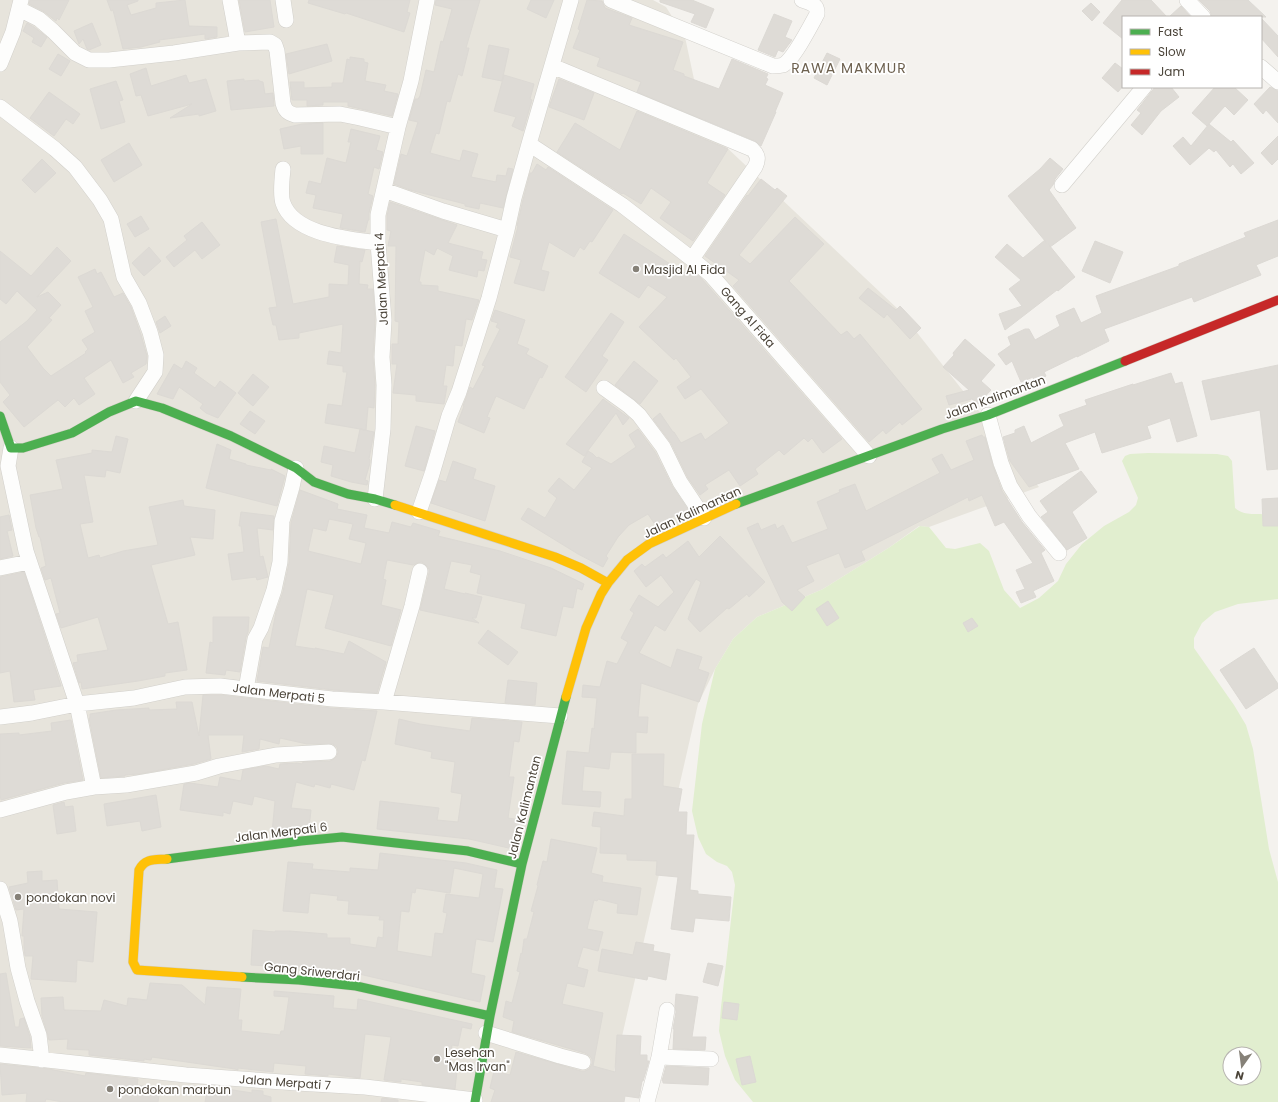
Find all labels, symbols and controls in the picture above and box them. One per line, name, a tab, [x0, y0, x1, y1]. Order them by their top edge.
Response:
legend	[1122, 16, 1262, 88]
text: Fast	[1158, 23, 1183, 40]
text: Slow	[1158, 43, 1186, 60]
district label: RAWA MAKMUR	[791, 58, 907, 78]
text: Jam	[1158, 63, 1185, 80]
street label: Jalan Merpati 4	[370, 232, 392, 326]
place label: Masjid Al Fida	[644, 261, 725, 278]
marker: Masjid Al Fida	[631, 264, 641, 274]
street label: Gang Al Fida	[717, 283, 779, 351]
street label: Jalan Kalimantan	[942, 371, 1048, 423]
street label: Jalan Kalimantan	[640, 482, 744, 542]
street label: Jalan Merpati 5	[232, 679, 326, 707]
street label: Jalan Kalimantan	[503, 754, 545, 860]
street label: Jalan Merpati 6	[234, 818, 328, 846]
place label: pondokan novi	[26, 889, 116, 906]
marker: pondokan novi	[13, 892, 23, 902]
street label: Gang Sriwerdari	[263, 958, 361, 984]
place label: Lesehan "Mas Irvan"	[445, 1044, 510, 1075]
north arrow	[1222, 1046, 1262, 1086]
marker: Lesehan "Mas Irvan"	[432, 1054, 442, 1064]
text: N	[1234, 1067, 1246, 1084]
street label: Jalan Merpati 7	[239, 1070, 332, 1094]
place label: pondokan marbun	[118, 1081, 231, 1098]
marker: pondokan marbun	[105, 1084, 115, 1094]

